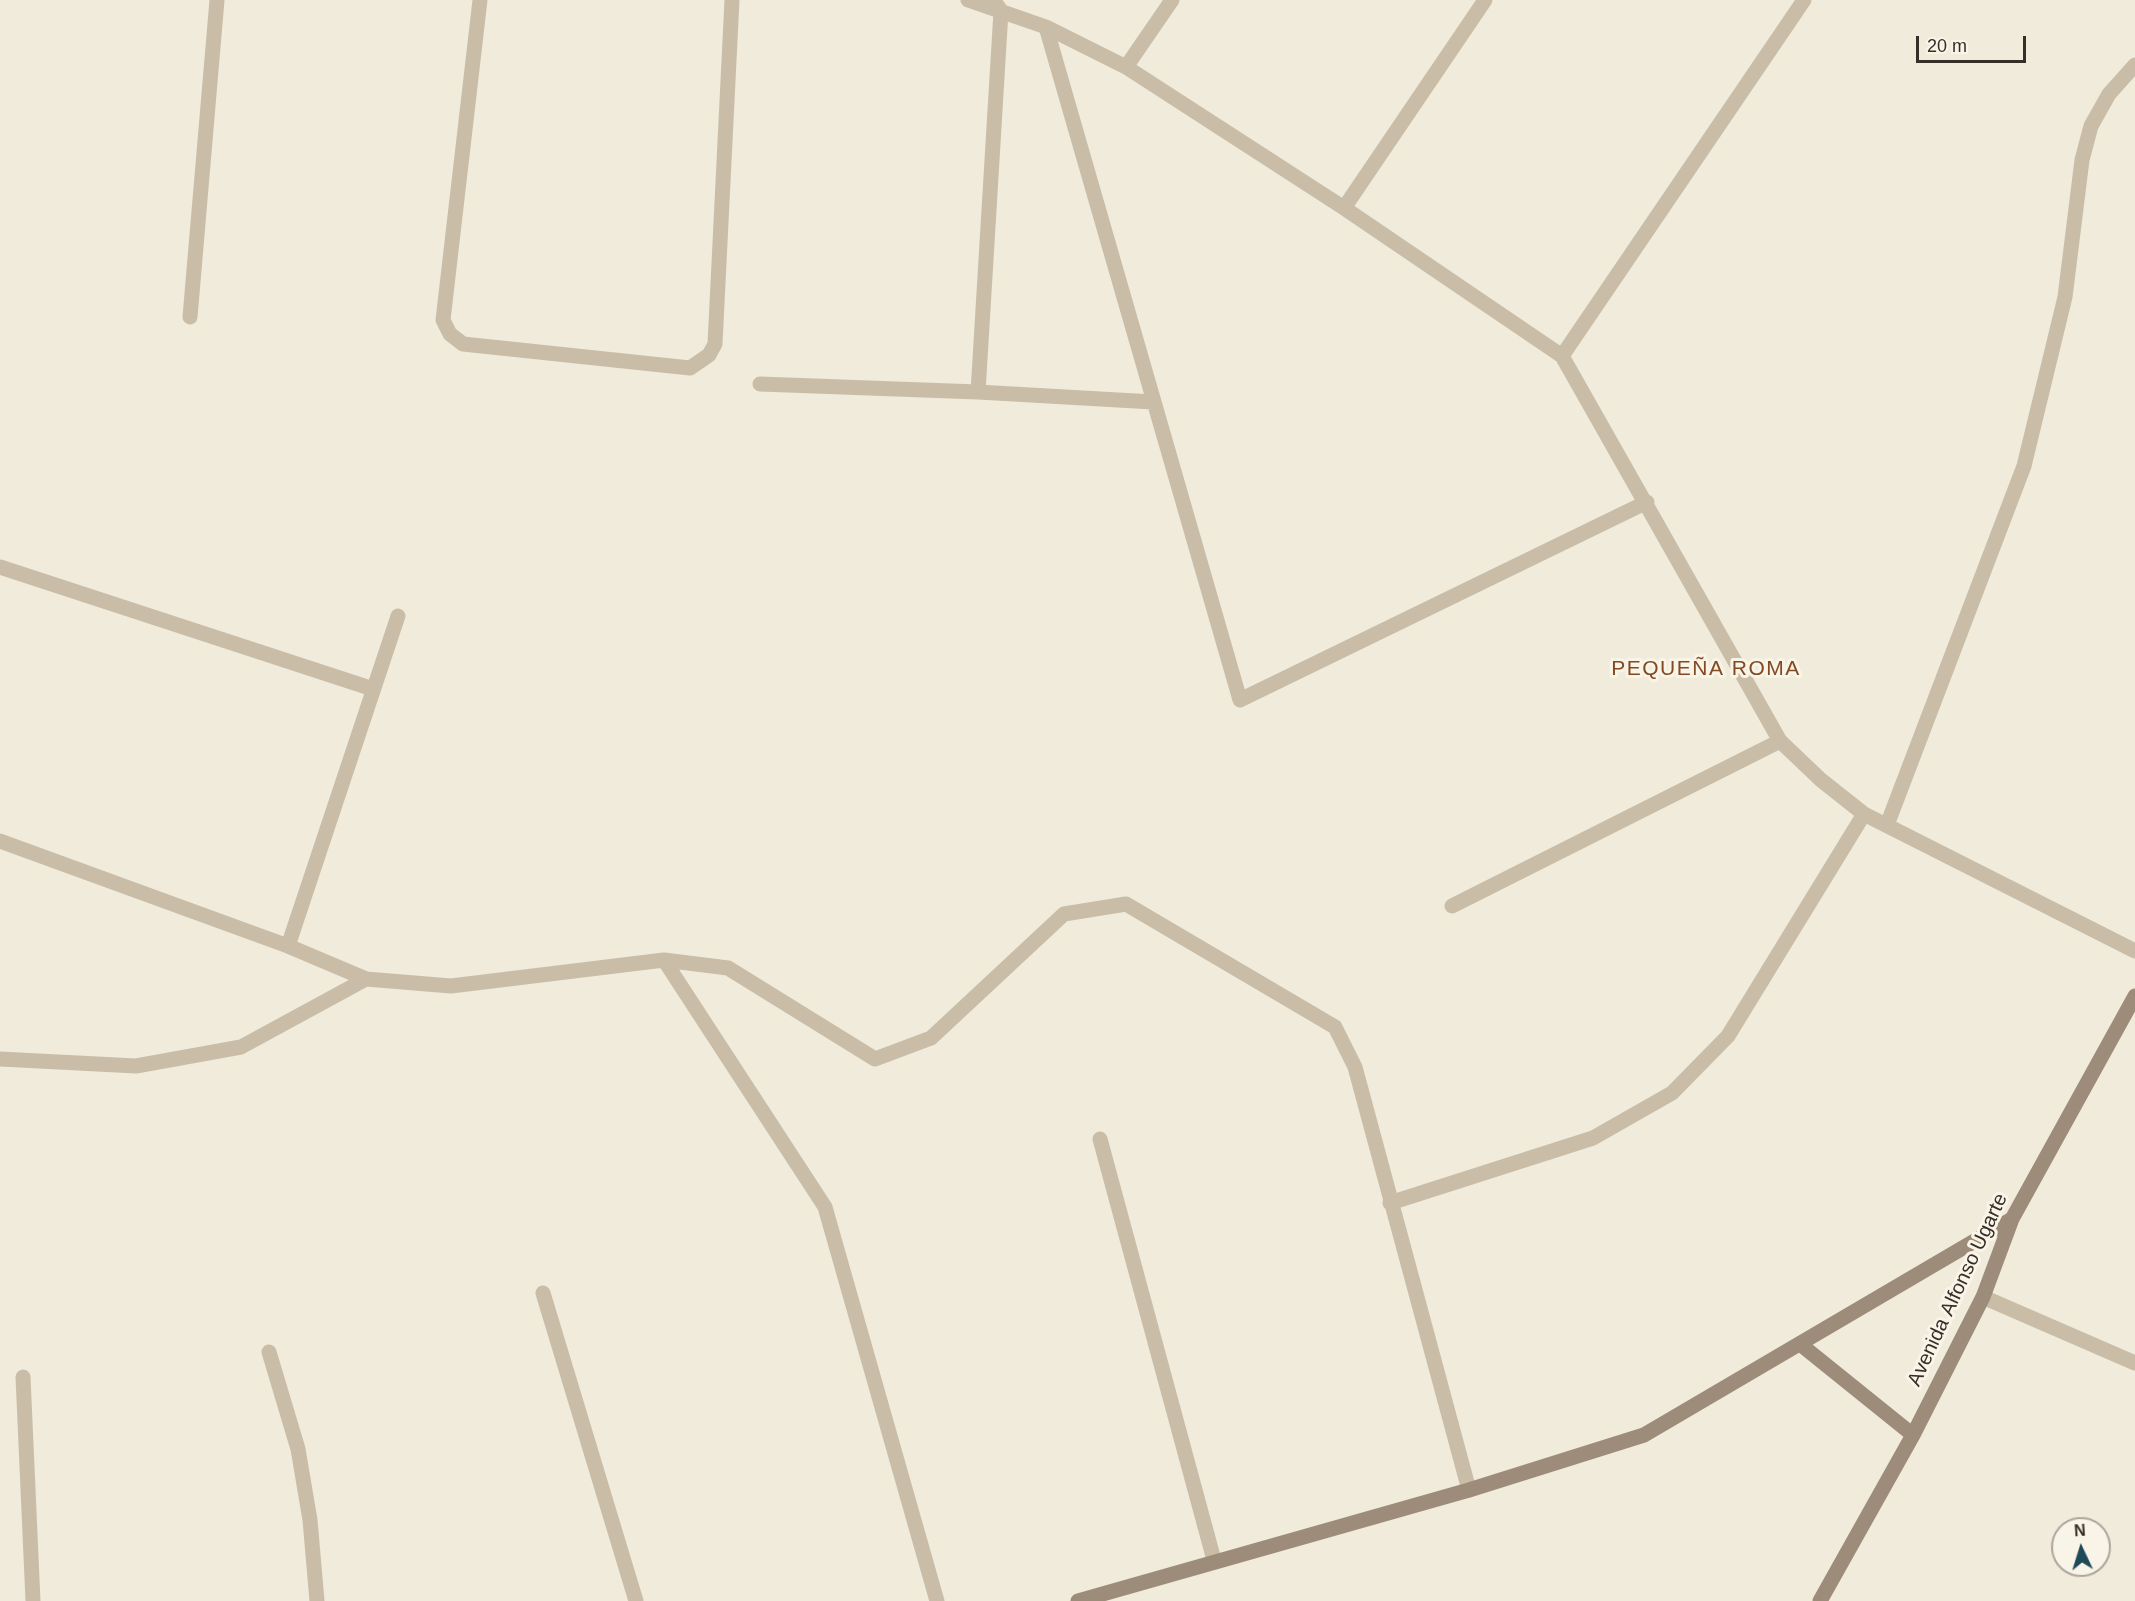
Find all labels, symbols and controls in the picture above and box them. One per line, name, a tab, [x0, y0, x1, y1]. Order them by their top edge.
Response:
scale bar	[1919, 24, 2028, 62]
text: 20 m	[1927, 36, 1967, 56]
district label: PEQUEÑA ROMA	[1611, 656, 1801, 682]
street label: Avenida Alfonso Ugarte	[1903, 1190, 2013, 1390]
north arrow	[2051, 1517, 2111, 1577]
text: N	[2073, 1522, 2086, 1539]

